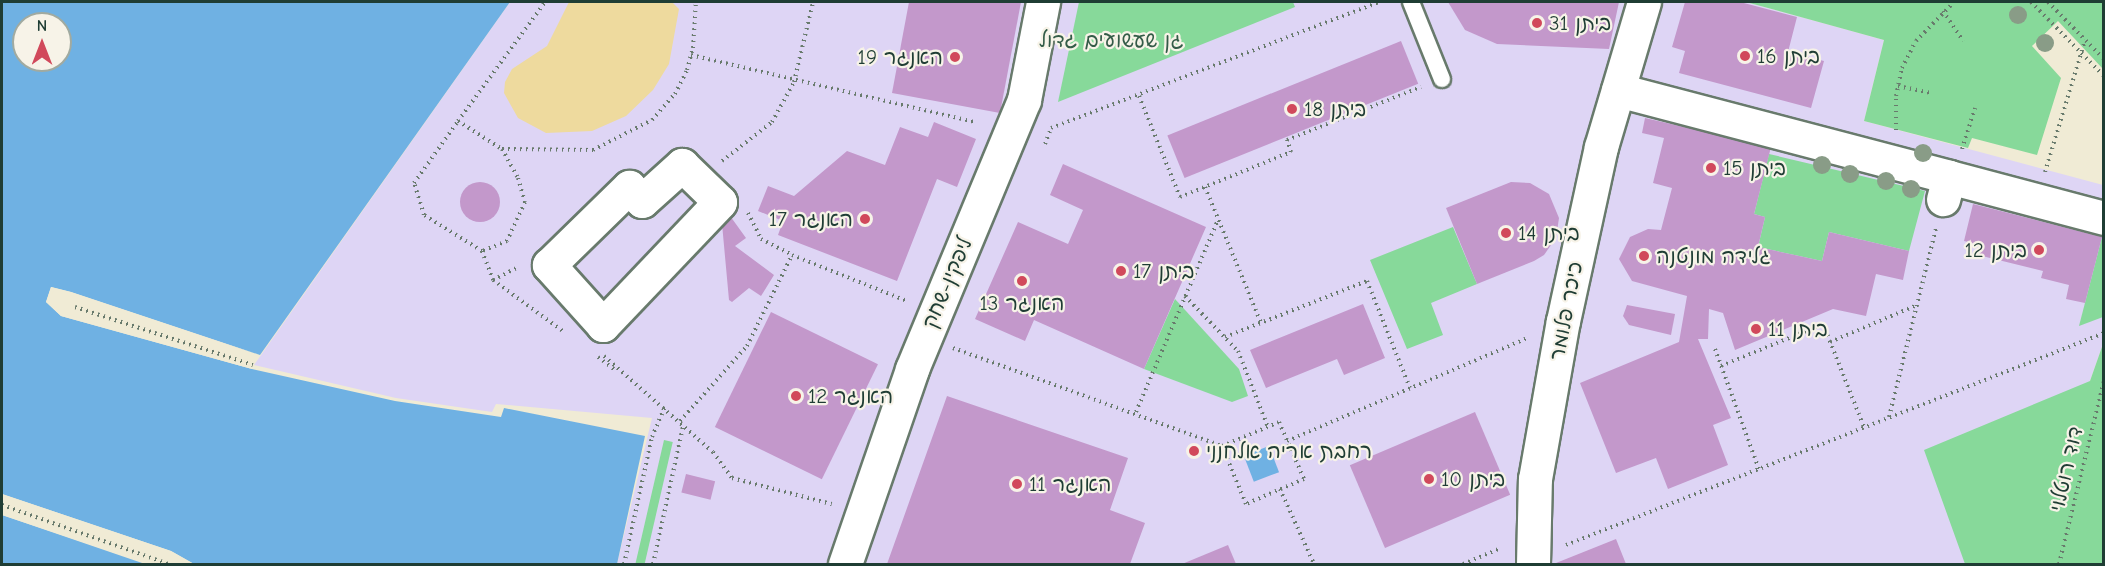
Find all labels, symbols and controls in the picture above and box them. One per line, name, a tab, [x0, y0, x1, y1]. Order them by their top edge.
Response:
place label: ביתן 31	[1549, 10, 1611, 36]
north arrow	[12, 12, 72, 72]
marker: ביתן 31	[1530, 16, 1544, 30]
text: N	[37, 17, 47, 35]
park label: גן שעשועים גדול	[1039, 27, 1183, 53]
place label: ביתן 16	[1757, 43, 1820, 69]
place label: האנגר 19	[858, 44, 943, 70]
marker: ביתן 16	[1738, 49, 1752, 63]
marker: האנגר 19	[948, 50, 962, 64]
place label: ביתן 18	[1304, 96, 1366, 122]
marker: ביתן 18	[1285, 102, 1299, 116]
place label: ביתן 15	[1723, 155, 1786, 181]
marker: ביתן 15	[1704, 161, 1718, 175]
place label: האנגר 17	[769, 206, 853, 232]
marker: האנגר 17	[858, 212, 872, 226]
place label: ביתן 14	[1518, 220, 1580, 246]
marker: ביתן 14	[1499, 226, 1513, 240]
street label: ליפקין-שחק	[916, 233, 978, 333]
place label: ביתן 12	[1964, 237, 2027, 263]
place label: גלידה מונטנה	[1656, 243, 1771, 269]
marker: ביתן 12	[2032, 243, 2046, 257]
marker: גלידה מונטנה	[1637, 249, 1651, 263]
place label: ביתן 17	[1133, 258, 1195, 284]
street label: כיכר פלומר	[1544, 259, 1588, 363]
marker: ביתן 17	[1114, 264, 1128, 278]
marker: האנגר 13	[1015, 274, 1029, 288]
place label: האנגר 13	[980, 290, 1064, 316]
place label: ביתן 11	[1768, 316, 1828, 342]
marker: ביתן 11	[1749, 322, 1763, 336]
place label: האנגר 12	[808, 383, 893, 409]
marker: האנגר 12	[789, 389, 803, 403]
street label: דוד רוטלוי	[2044, 424, 2088, 514]
place label: רחבת אריה אלחנני	[1206, 438, 1372, 464]
marker: רחבת אריה אלחנני	[1187, 444, 1201, 458]
place label: ביתן 10	[1441, 466, 1505, 492]
place label: האנגר 11	[1029, 471, 1112, 497]
marker: ביתן 10	[1422, 472, 1436, 486]
marker: האנגר 11	[1010, 477, 1024, 491]

